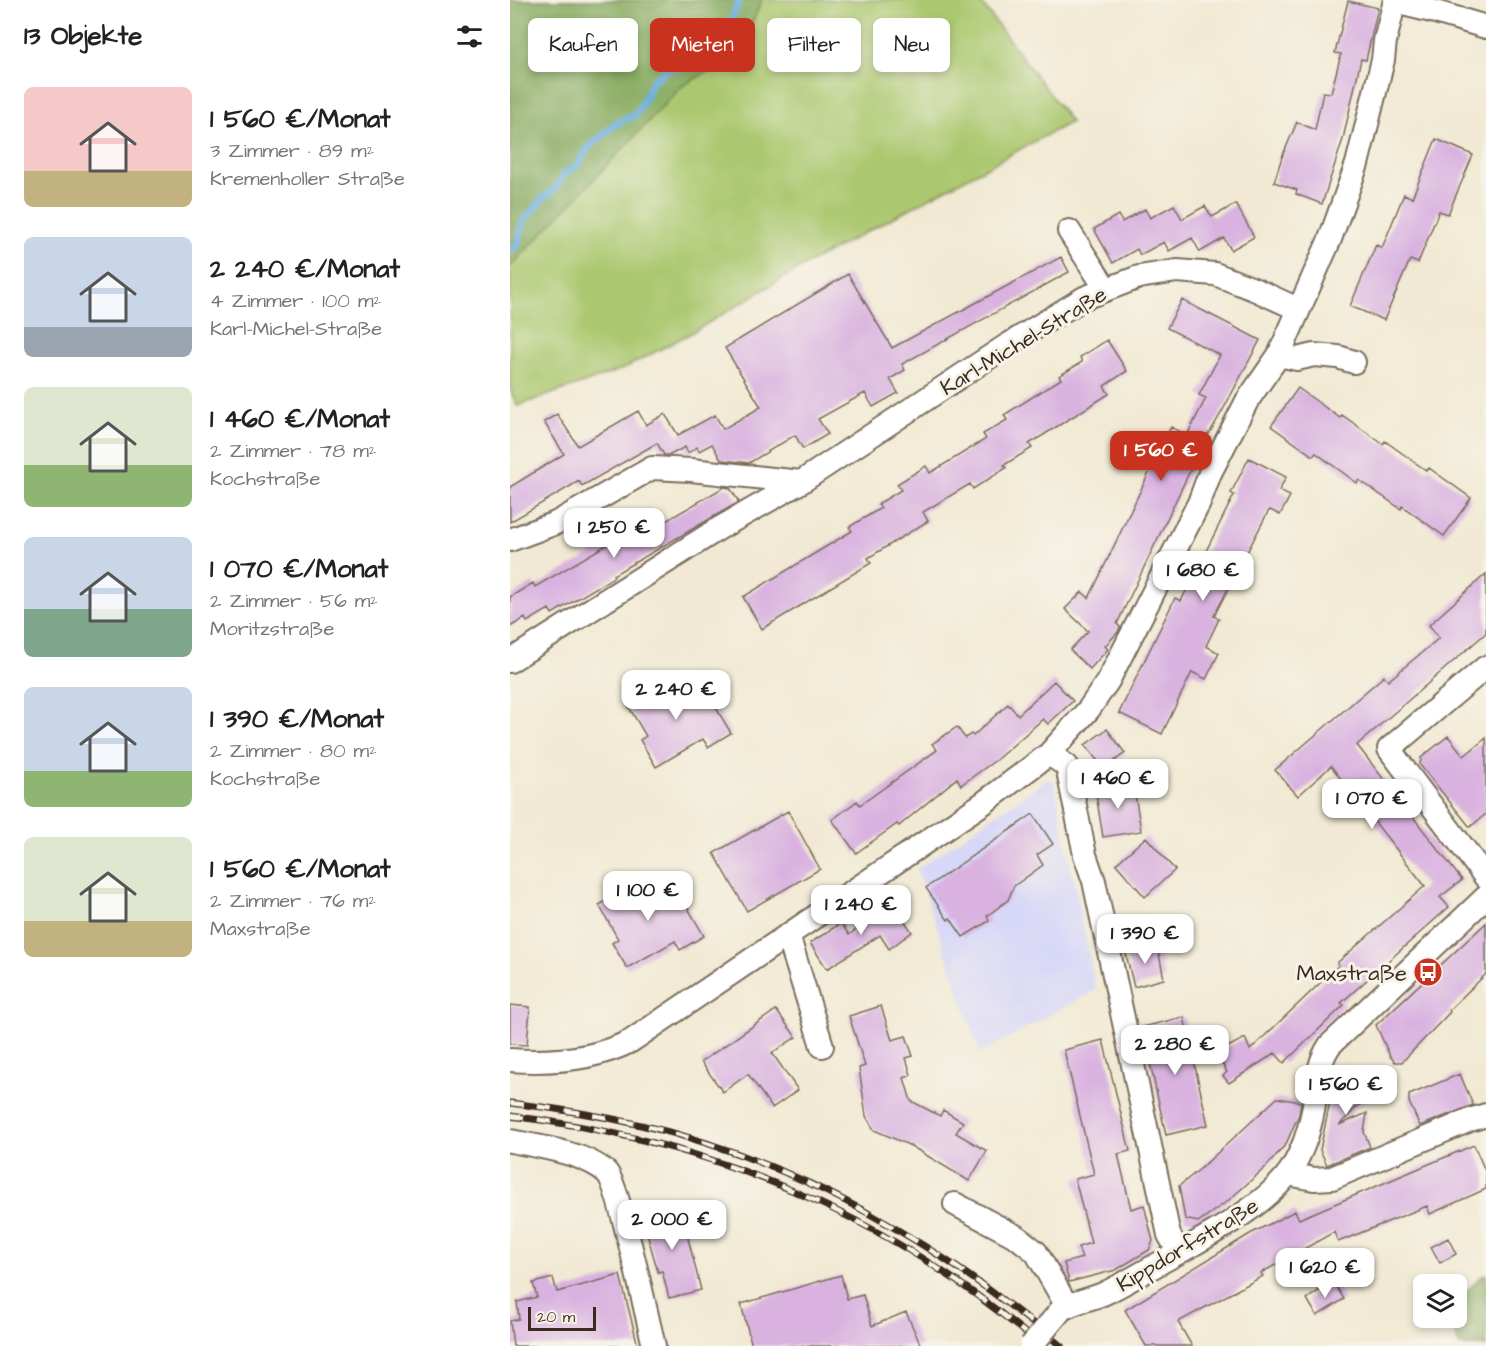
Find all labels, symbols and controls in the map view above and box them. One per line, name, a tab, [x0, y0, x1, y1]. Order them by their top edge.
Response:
text: 13 Objekte	[24, 18, 142, 54]
chip: Kaufen	[528, 18, 638, 72]
chip: Mieten	[650, 18, 755, 72]
chip: Filter	[767, 18, 861, 72]
chip: Neu	[873, 18, 950, 72]
icon: filters	[453, 20, 486, 53]
text: 1 560 €/Monat	[210, 101, 391, 137]
icon: home	[72, 111, 144, 183]
text: 3 Zimmer · 89 m²	[210, 137, 374, 165]
text: Kremenholler Straße	[210, 165, 405, 193]
text: 2 240 €/Monat	[210, 251, 400, 287]
icon: home	[72, 261, 144, 333]
street label: Karl-Michel-Straße	[935, 279, 1113, 403]
text: 4 Zimmer · 100 m²	[210, 287, 381, 315]
text: Karl-Michel-Straße	[210, 315, 382, 343]
text: 1 460 €/Monat	[210, 401, 390, 437]
icon: home	[72, 411, 144, 483]
pin: 1 560 €	[1106, 431, 1216, 482]
text: 1 560 €	[1124, 436, 1198, 464]
text: 2 Zimmer · 78 m²	[210, 437, 376, 465]
text: Kochstraße	[210, 465, 320, 493]
pin: 1 250 €	[559, 508, 669, 559]
text: 1 250 €	[578, 513, 650, 541]
text: 1 070 €/Monat	[210, 551, 388, 587]
pin: 1 680 €	[1148, 551, 1258, 602]
text: 1 680 €	[1167, 556, 1239, 584]
icon: home	[72, 561, 144, 633]
text: 2 Zimmer · 56 m²	[210, 587, 378, 615]
text: Moritzstraße	[210, 615, 334, 643]
pin: 2 240 €	[621, 670, 731, 721]
text: 2 240 €	[635, 675, 717, 703]
text: 1 390 €/Monat	[210, 701, 384, 737]
icon: home	[72, 711, 144, 783]
text: 2 Zimmer · 80 m²	[210, 737, 377, 765]
pin: 1 460 €	[1063, 759, 1173, 810]
text: 1 460 €	[1081, 764, 1155, 792]
text: Kochstraße	[210, 765, 320, 793]
pin: 1 070 €	[1317, 779, 1427, 830]
text: 1 070 €	[1336, 784, 1408, 812]
text: 1 560 €/Monat	[210, 851, 391, 887]
icon: home	[72, 861, 144, 933]
pin: 1 100 €	[593, 871, 703, 922]
text: 1 100 €	[617, 876, 679, 904]
pin: 1 240 €	[806, 885, 916, 936]
text: 2 Zimmer · 76 m²	[210, 887, 376, 915]
text: 1 240 €	[825, 890, 897, 918]
pin: 1 390 €	[1090, 914, 1200, 965]
text: Maxstraße	[210, 915, 311, 943]
text: 1 390 €	[1111, 919, 1179, 947]
bus stop icon: Maxstraße	[1412, 956, 1444, 988]
place label: Maxstraße	[1296, 958, 1407, 989]
pin: 2 280 €	[1120, 1025, 1230, 1076]
text: 2 280 €	[1135, 1030, 1215, 1058]
pin: 1 560 €	[1291, 1065, 1401, 1116]
text: 1 560 €	[1309, 1070, 1383, 1098]
street label: Kippdorfstraße	[1111, 1191, 1265, 1300]
pin: 2 000 €	[617, 1200, 727, 1251]
text: 2 000 €	[631, 1205, 713, 1233]
pin: 1 620 €	[1270, 1248, 1380, 1299]
text: 1 620 €	[1289, 1253, 1361, 1281]
map controls	[1413, 1274, 1467, 1328]
button: layers	[1413, 1274, 1467, 1328]
scale bar	[528, 1304, 596, 1332]
text: 20 m	[537, 1306, 575, 1328]

